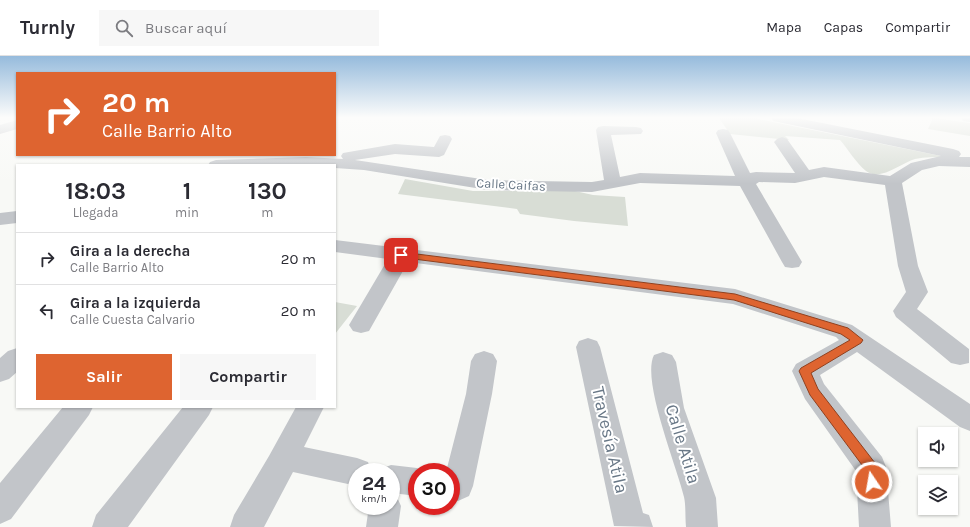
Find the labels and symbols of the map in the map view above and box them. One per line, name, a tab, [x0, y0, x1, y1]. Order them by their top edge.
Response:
street label: Calle Caifas	[476, 175, 546, 194]
pin	[384, 238, 418, 272]
street label: Travesía Atila	[587, 384, 633, 496]
street label: Calle Atila	[660, 402, 706, 486]
position arrow	[851, 461, 893, 503]
speed limit sign: 30	[408, 463, 460, 515]

